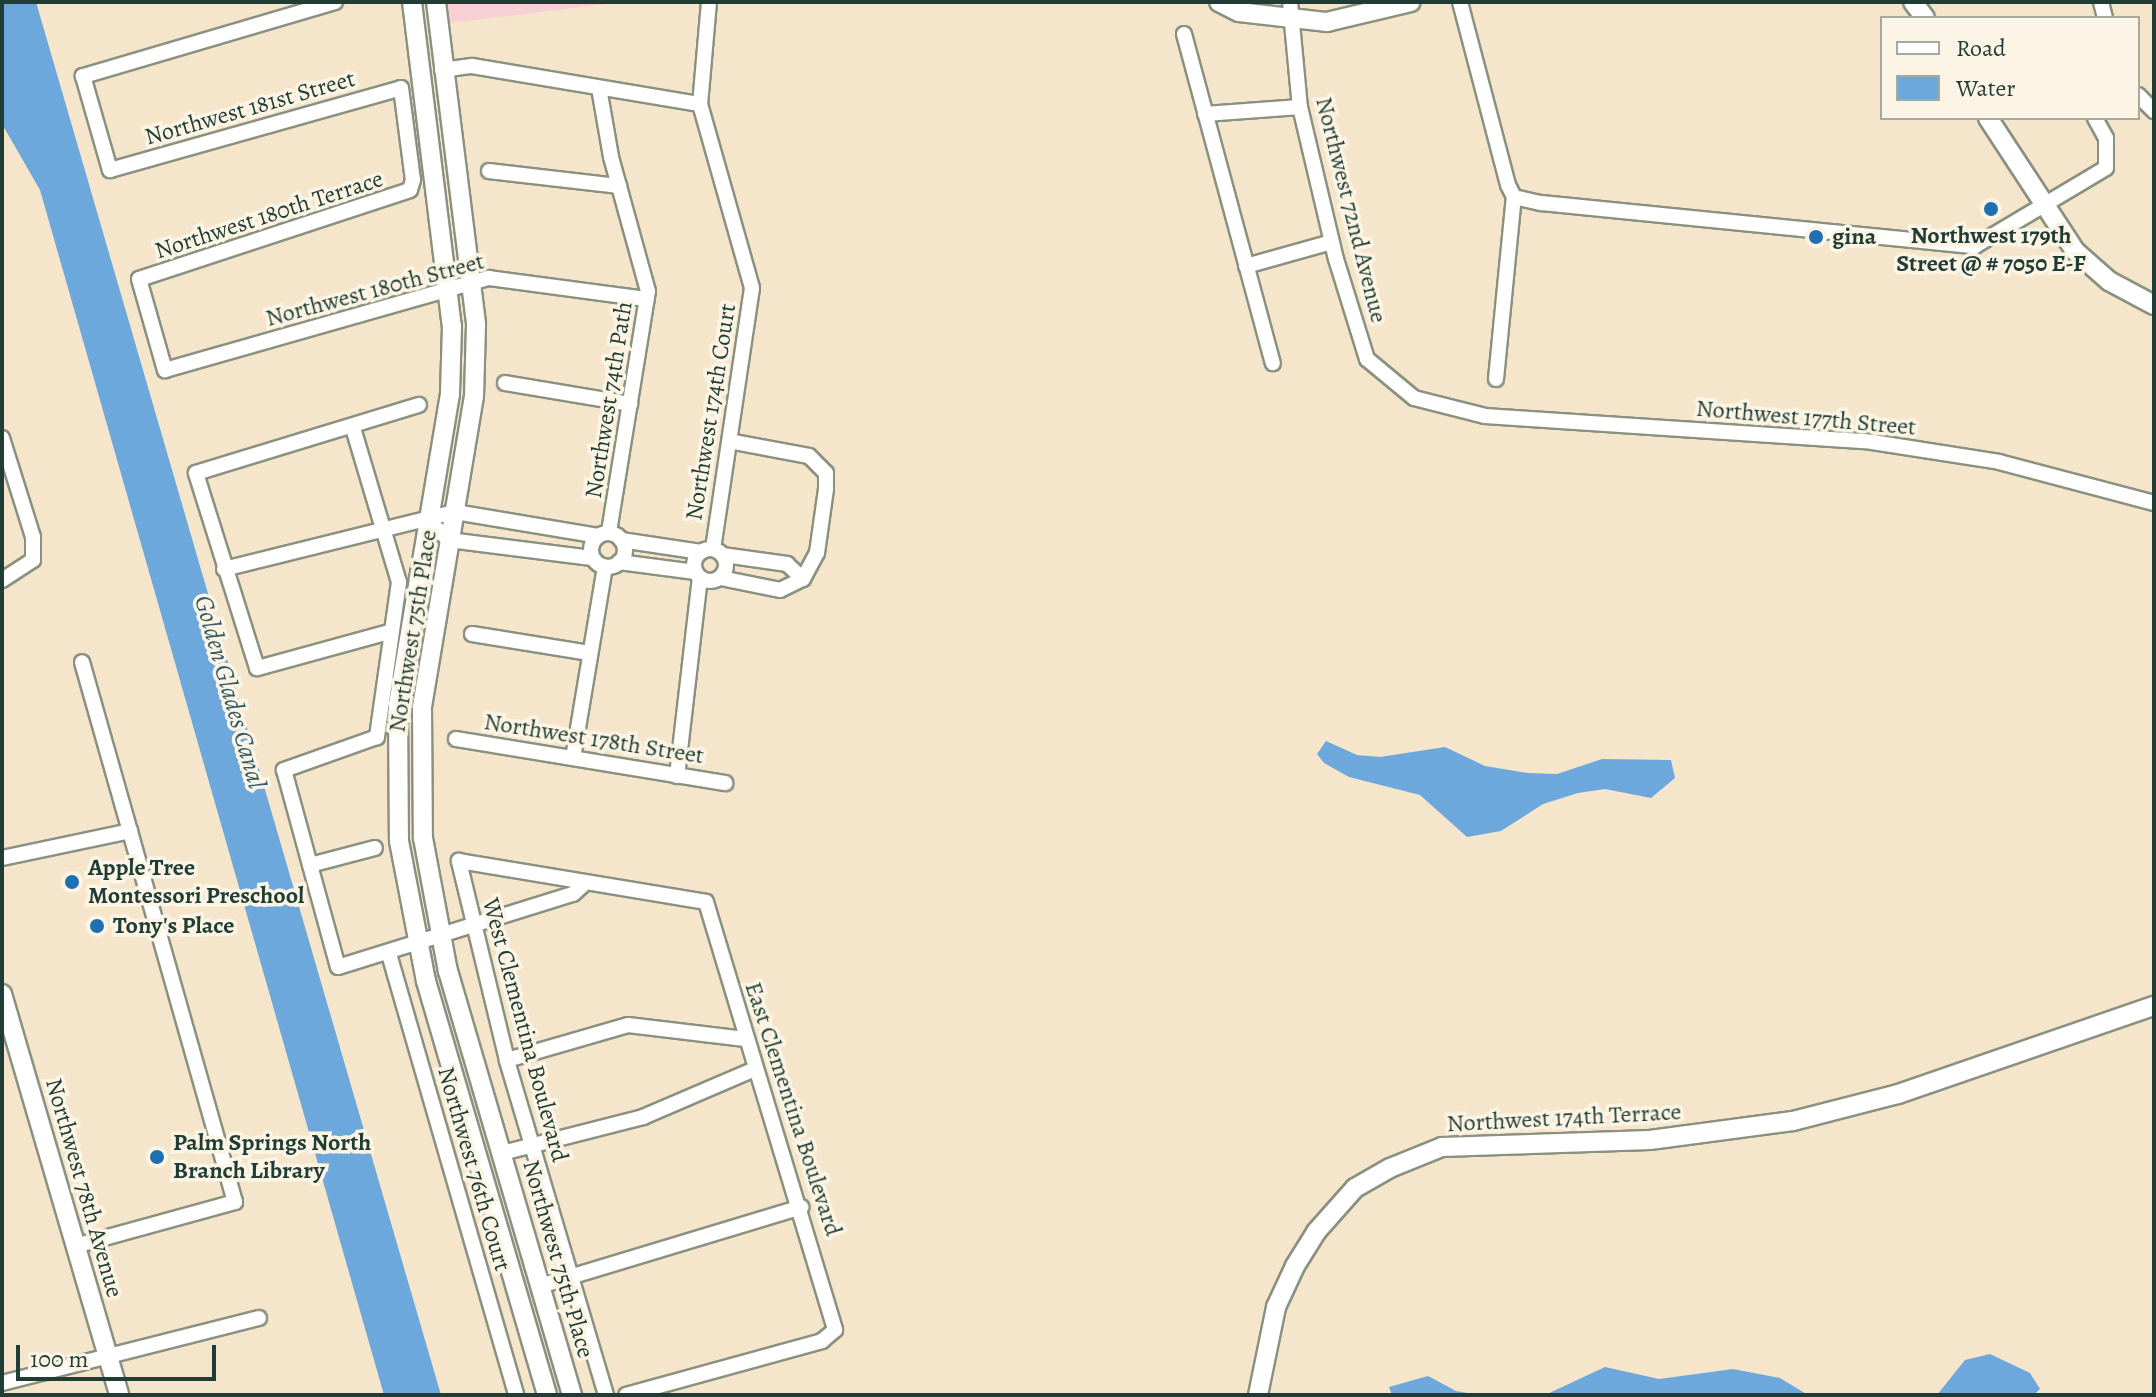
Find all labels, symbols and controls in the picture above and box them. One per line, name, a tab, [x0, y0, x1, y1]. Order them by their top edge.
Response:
legend	[1880, 16, 2140, 120]
text: Road	[1956, 32, 2006, 64]
street label: Northwest 181st Street	[142, 64, 358, 152]
text: Water	[1956, 72, 2016, 104]
street label: Northwest 72nd Avenue	[1309, 94, 1393, 326]
street label: Northwest 180th Terrace	[151, 164, 387, 266]
marker: Northwest 179th Street @ # 7050 E-F	[1982, 200, 2000, 218]
place label: Northwest 179th Street @ # 7050 E-F	[1896, 222, 2086, 278]
place label: gina	[1832, 223, 1876, 251]
marker: gina	[1807, 228, 1825, 246]
street label: Northwest 180th Street	[263, 247, 487, 333]
street label: Northwest 74th Path	[579, 300, 639, 500]
street label: Northwest 174th Court	[680, 302, 742, 522]
street label: Northwest 177th Street	[1695, 394, 1917, 442]
street label: Northwest 75th Place	[383, 528, 443, 734]
water label: Golden Glades Canal	[187, 592, 273, 792]
street label: Northwest 178th Street	[482, 707, 706, 771]
place label: Apple Tree Montessori Preschool	[88, 854, 304, 910]
marker: Apple Tree Montessori Preschool	[63, 873, 81, 891]
street label: West Clementina Boulevard	[476, 895, 574, 1165]
place label: Tony's Place	[113, 912, 234, 940]
marker: Tony's Place	[88, 917, 106, 935]
street label: East Clementina Boulevard	[738, 978, 848, 1240]
street label: Northwest 76th Court	[431, 1064, 517, 1274]
street label: Northwest 78th Avenue	[39, 1075, 129, 1301]
street label: Northwest 174th Terrace	[1446, 1097, 1682, 1139]
place label: Palm Springs North Branch Library	[173, 1129, 371, 1185]
marker: Palm Springs North Branch Library	[148, 1148, 166, 1166]
street label: Northwest 75th Place	[516, 1157, 600, 1361]
scale bar	[20, 1329, 220, 1379]
text: 100 m	[30, 1343, 89, 1375]

